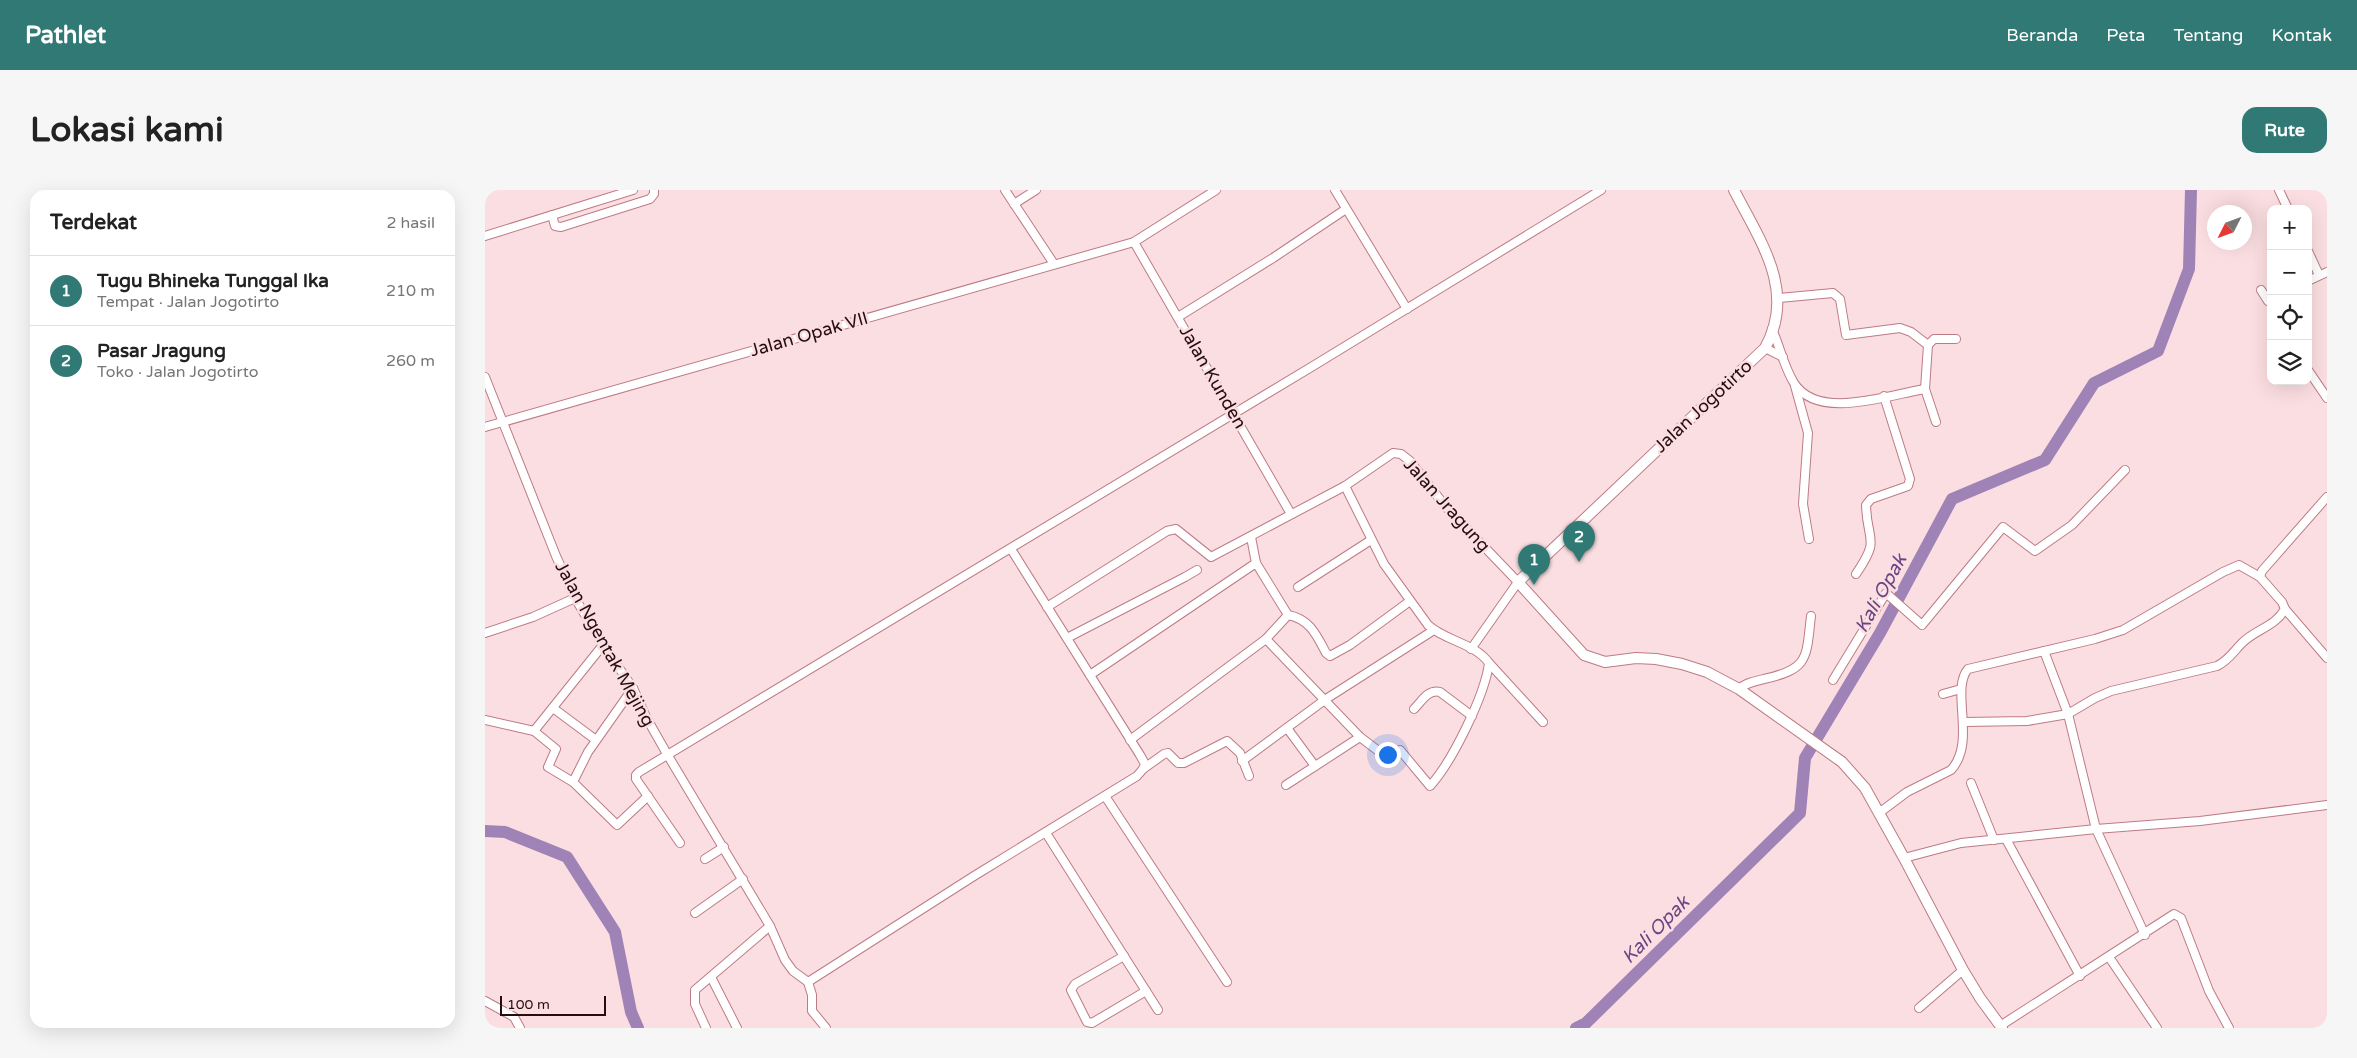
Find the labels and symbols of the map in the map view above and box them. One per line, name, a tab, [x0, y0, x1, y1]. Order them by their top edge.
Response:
north arrow	[2207, 205, 2252, 250]
street label: Jalan Opak VII	[747, 307, 871, 361]
street label: Jalan Kunden	[1175, 322, 1251, 432]
street label: Jalan Jogotirto	[1649, 355, 1757, 457]
street label: Jalan Jragung	[1399, 453, 1495, 557]
pin: 2	[1563, 521, 1595, 562]
pin: 1	[1518, 544, 1550, 585]
water label: Kali Opak	[1850, 549, 1912, 636]
street label: Jalan Ngentak Mejing	[550, 558, 660, 730]
your location	[1375, 742, 1401, 768]
water label: Kali Opak	[1617, 890, 1695, 968]
scale bar	[500, 993, 606, 1016]

